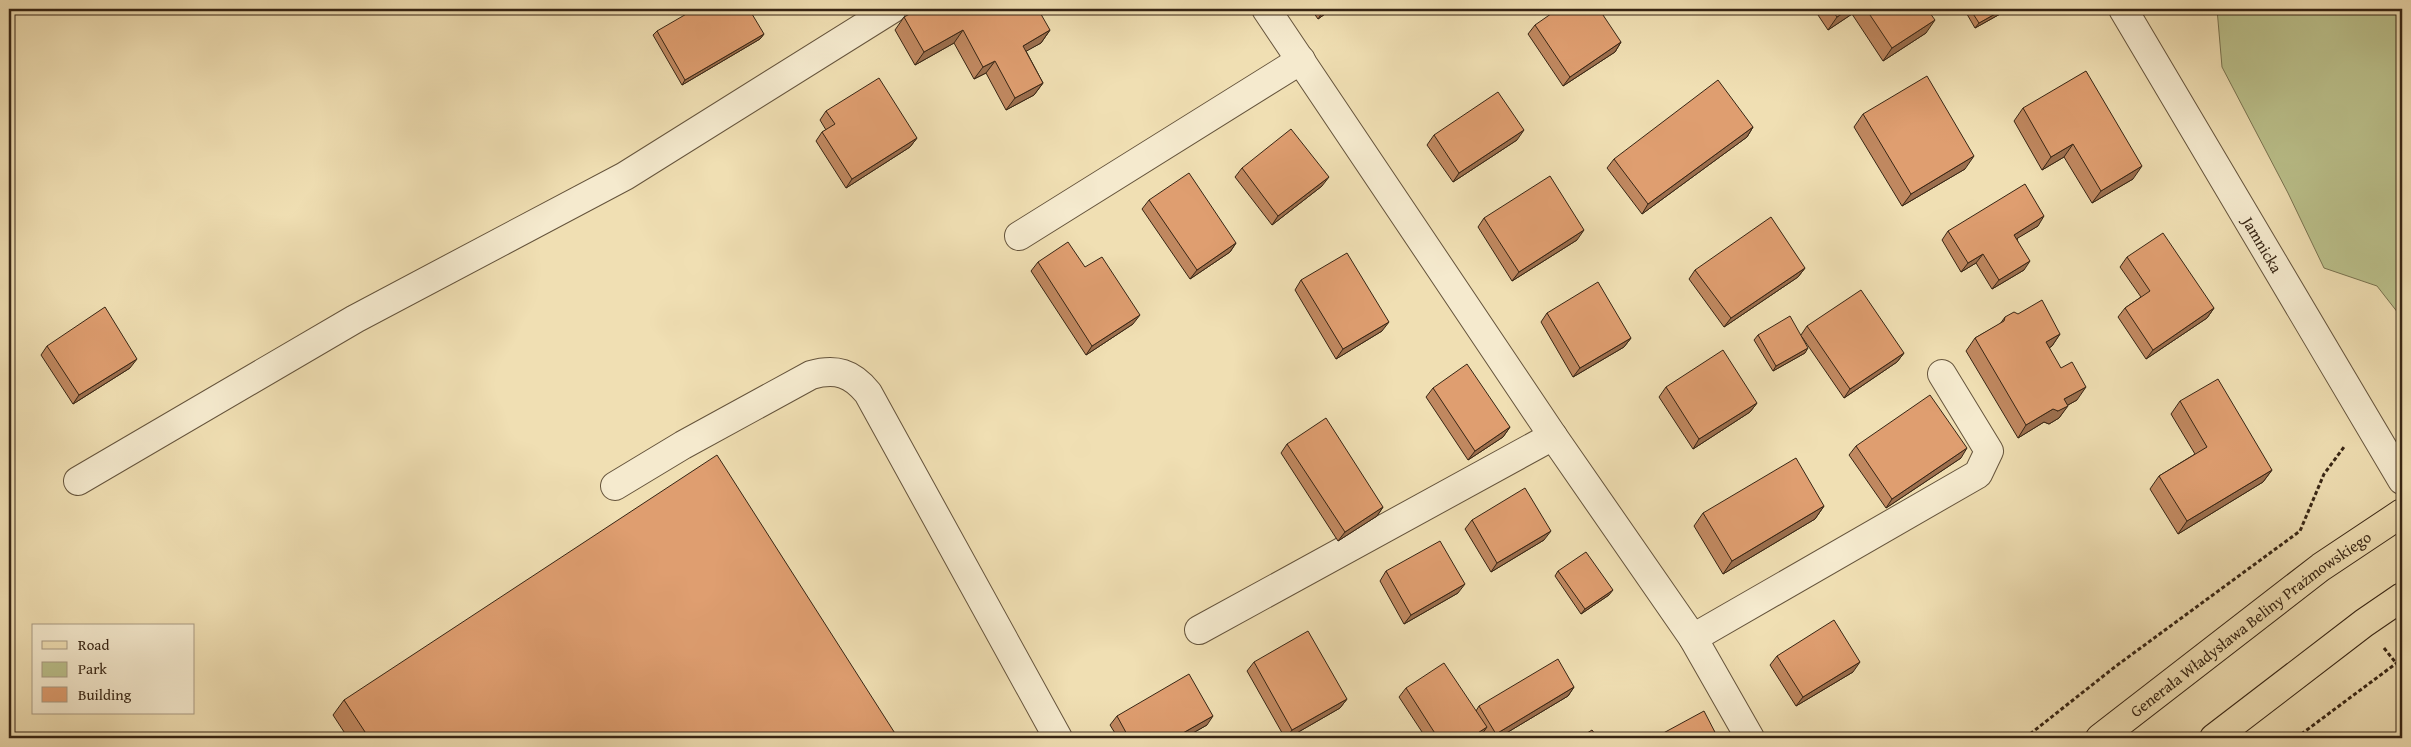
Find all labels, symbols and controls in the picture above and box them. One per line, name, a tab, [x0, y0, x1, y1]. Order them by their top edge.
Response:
street label: Jamnicka	[2236, 210, 2289, 278]
street label: Generała Władysława Beliny Prażmowskiego	[2125, 525, 2376, 723]
legend	[32, 624, 195, 714]
text: Road	[78, 634, 109, 655]
text: Park	[78, 658, 107, 679]
text: Building	[78, 684, 132, 705]

